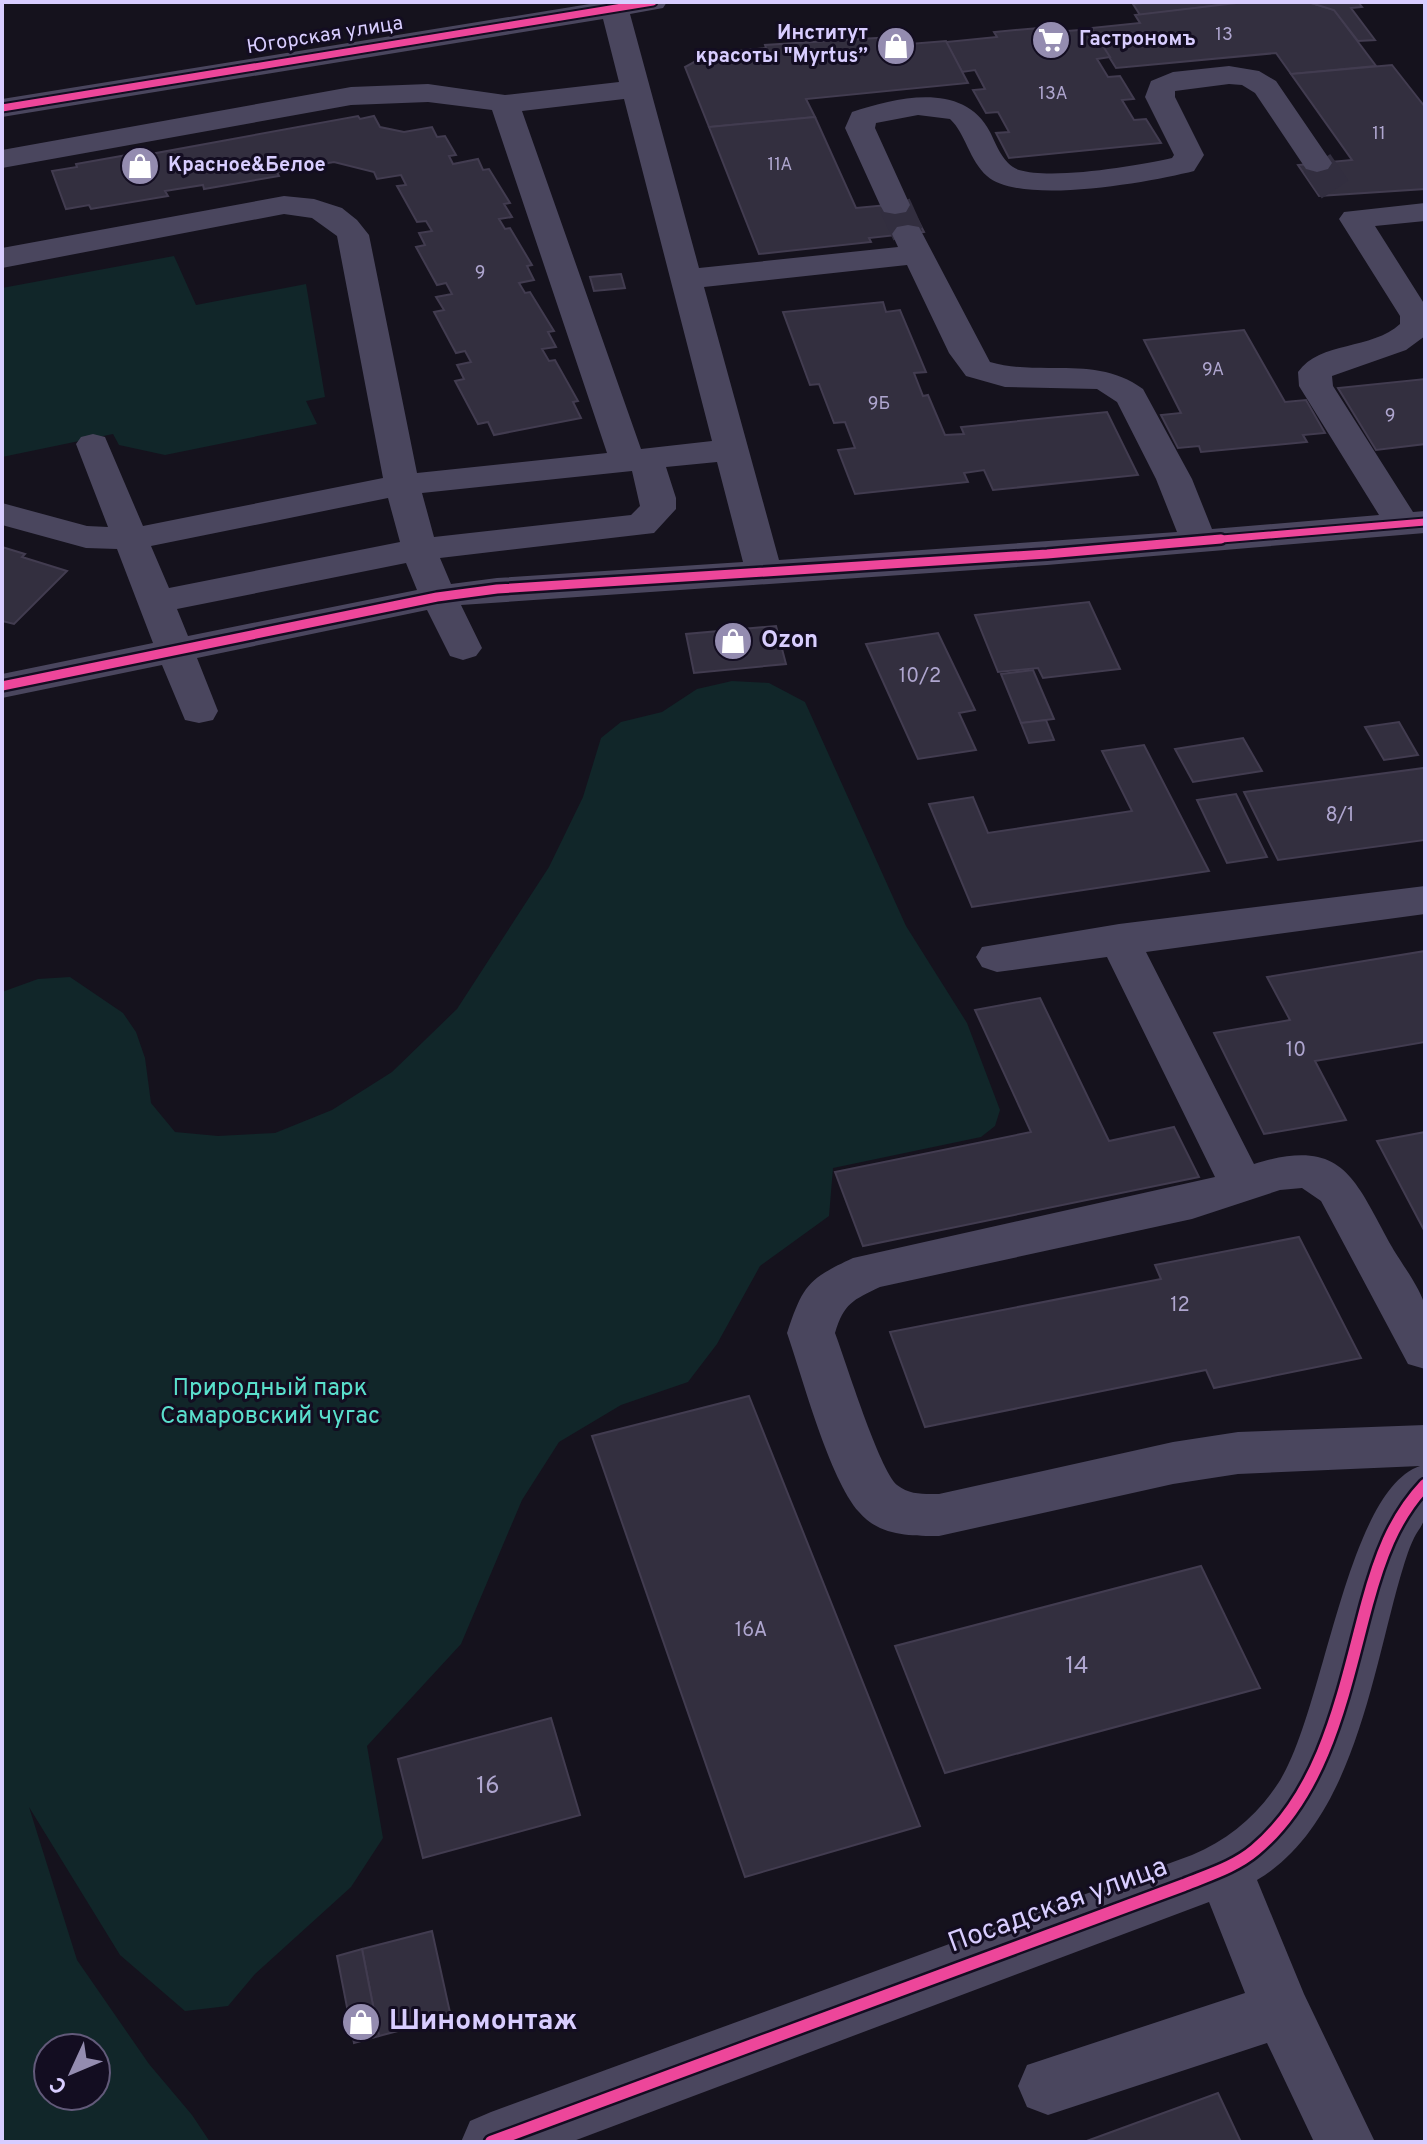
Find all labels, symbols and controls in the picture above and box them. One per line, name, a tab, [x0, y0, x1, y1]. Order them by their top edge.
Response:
street label: Югорская улица	[245, 11, 405, 61]
supermarket icon: Гастрономъ	[1030, 19, 1072, 61]
place label: Институт красоты "Myrtus”	[695, 21, 868, 70]
house number: 13	[1215, 24, 1233, 47]
shop icon: Институт красоты "Myrtus”	[875, 25, 917, 67]
place label: Гастрономъ	[1079, 27, 1196, 53]
house number: 13А	[1038, 83, 1068, 106]
house number: 11	[1372, 123, 1386, 146]
shop icon: Красное&Белое	[119, 145, 161, 187]
place label: Красное&Белое	[168, 153, 326, 179]
house number: 11А	[767, 154, 793, 177]
house number: 9	[475, 262, 485, 285]
house number: 9А	[1202, 359, 1224, 382]
house number: 9Б	[868, 393, 890, 416]
house number: 9	[1385, 405, 1395, 428]
shop icon: Ozon	[712, 620, 754, 662]
place label: Ozon	[761, 626, 818, 656]
house number: 10/2	[899, 664, 941, 690]
house number: 8/1	[1326, 803, 1354, 829]
house number: 10	[1286, 1038, 1306, 1064]
house number: 12	[1170, 1293, 1190, 1319]
park label: Природный парк Самаровский чугас	[160, 1374, 380, 1432]
house number: 16А	[735, 1618, 767, 1644]
house number: 14	[1065, 1652, 1089, 1682]
house number: 16	[476, 1772, 500, 1802]
street label: Посадская улица	[943, 1850, 1173, 1962]
shop icon: Шиномонтаж	[340, 2001, 382, 2043]
place label: Шиномонтаж	[389, 2004, 578, 2040]
north arrow	[32, 2032, 112, 2112]
text: С	[45, 2070, 74, 2099]

